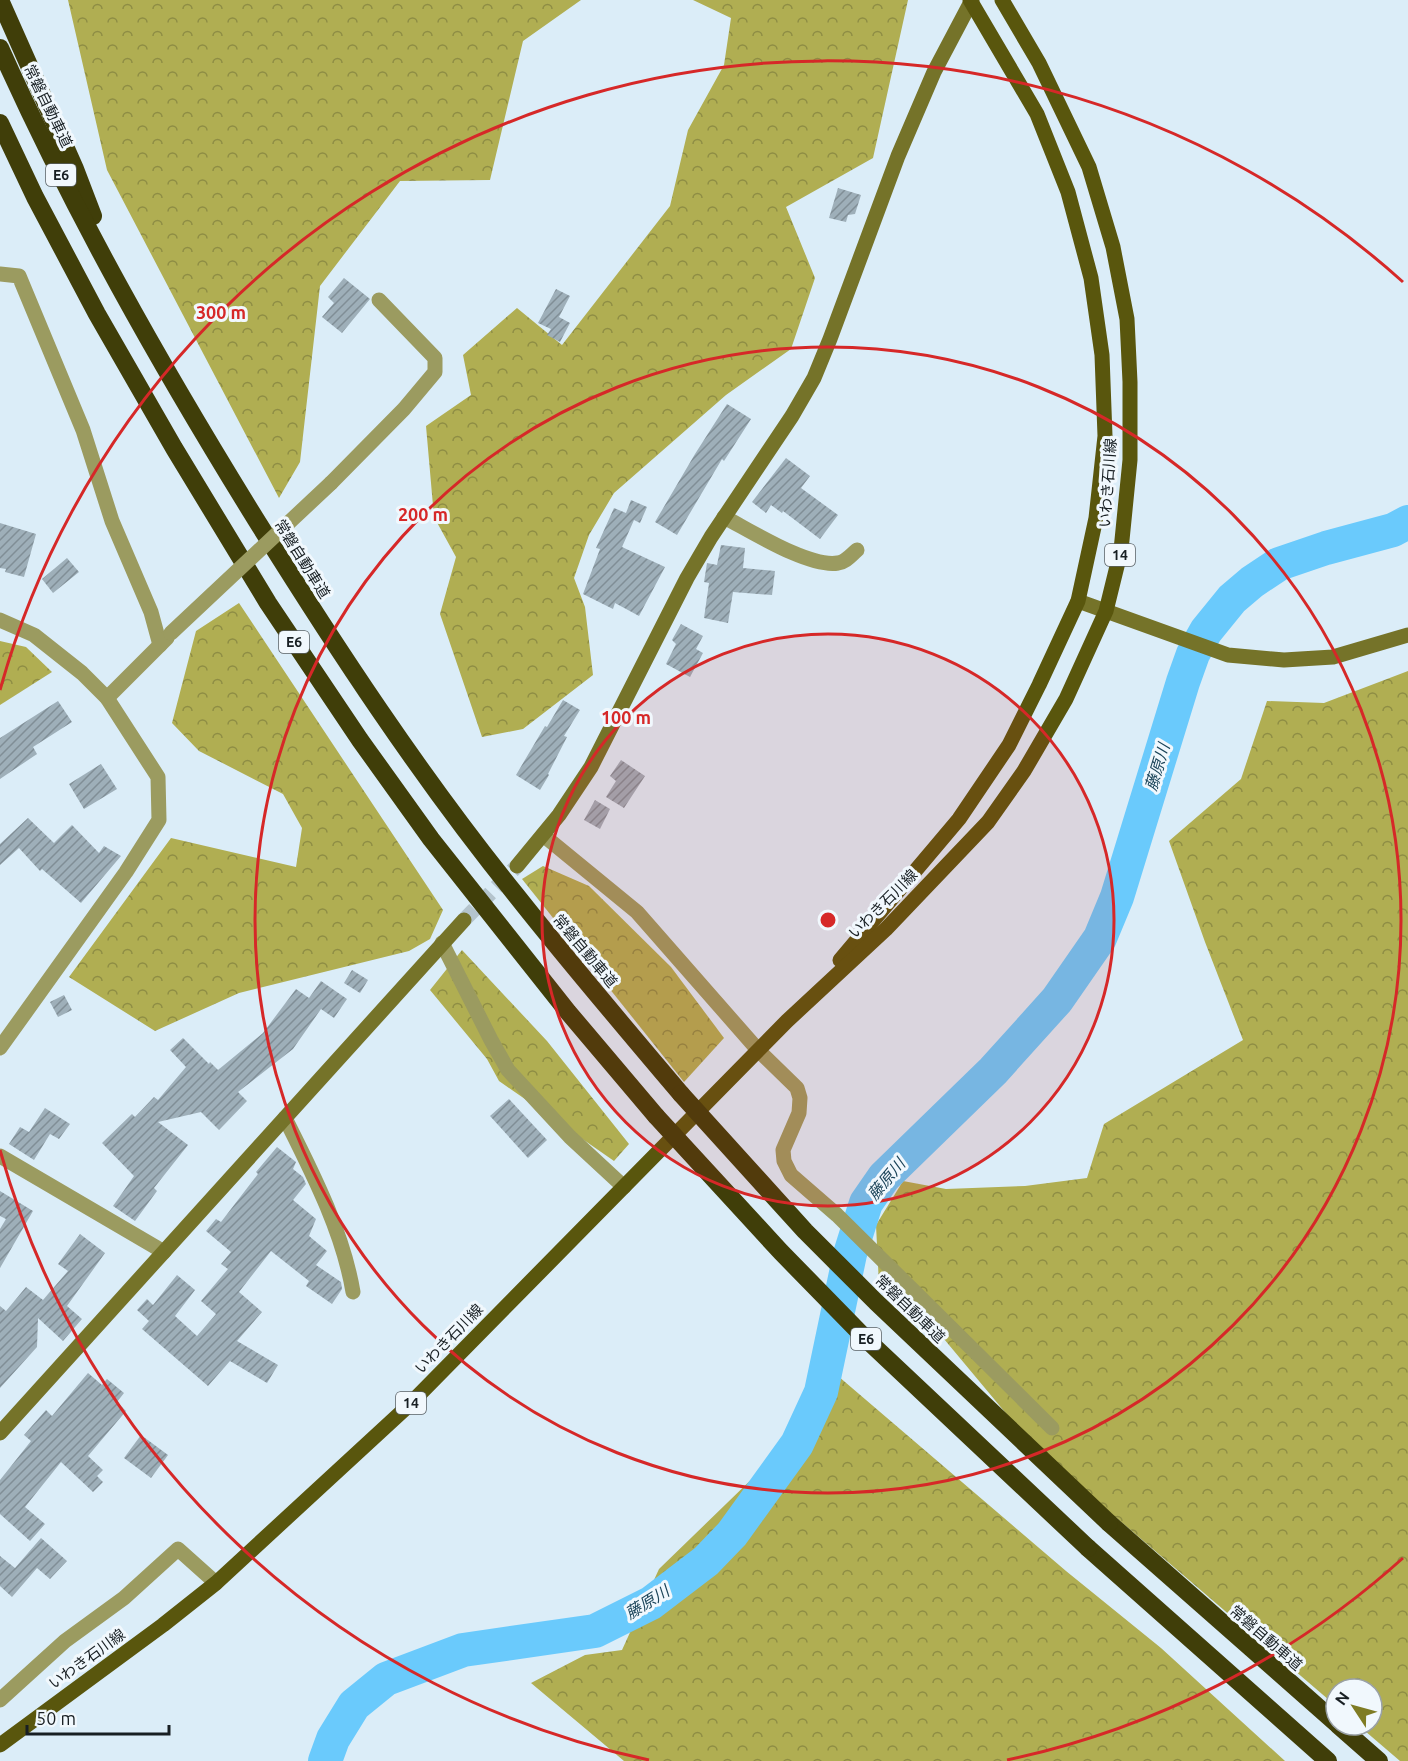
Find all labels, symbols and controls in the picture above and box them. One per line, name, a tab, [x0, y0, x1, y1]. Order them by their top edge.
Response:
street label: 常磐自動車道	[21, 62, 76, 150]
road number: E6	[46, 164, 76, 186]
text: 300 m	[196, 302, 246, 322]
street label: いわき石川線	[1096, 437, 1119, 528]
text: 200 m	[398, 504, 448, 524]
street label: 常磐自動車道	[271, 516, 333, 601]
road number: 14	[1105, 544, 1135, 566]
road number: E6	[279, 631, 309, 653]
text: 100 m	[601, 707, 651, 727]
water label: 藤原川	[1141, 740, 1173, 793]
street label: いわき石川線	[845, 866, 920, 941]
centre of rings	[818, 910, 838, 930]
street label: 常磐自動車道	[550, 911, 621, 991]
water label: 藤原川	[864, 1153, 910, 1203]
street label: 常磐自動車道	[872, 1271, 949, 1346]
street label: いわき石川線	[411, 1300, 486, 1377]
road number: E6	[851, 1328, 881, 1350]
road number: 14	[396, 1392, 426, 1414]
water label: 藤原川	[622, 1581, 674, 1622]
street label: 常磐自動車道	[1227, 1602, 1306, 1674]
street label: いわき石川線	[45, 1625, 128, 1692]
north arrow	[1324, 1677, 1384, 1737]
text: N	[1331, 1688, 1353, 1708]
scale bar	[27, 1698, 170, 1736]
text: 50 m	[36, 1708, 76, 1728]

